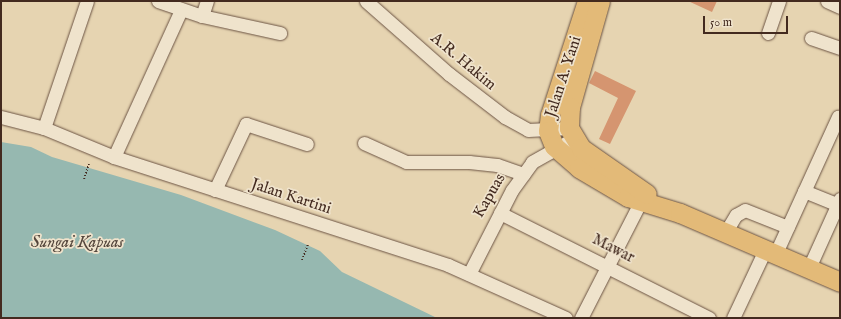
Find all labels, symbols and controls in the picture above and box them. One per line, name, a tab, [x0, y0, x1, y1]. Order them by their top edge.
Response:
scale bar	[705, 8, 790, 34]
text: 50 m	[710, 15, 732, 30]
street label: A.R. Hakim	[426, 29, 500, 95]
street label: Jalan A. Yani	[542, 34, 586, 120]
street label: Kapuas	[470, 170, 510, 222]
street label: Jalan Kartini	[248, 175, 334, 219]
street label: Mawar	[589, 230, 637, 268]
water label: Sungai Kapuas	[31, 233, 123, 253]

